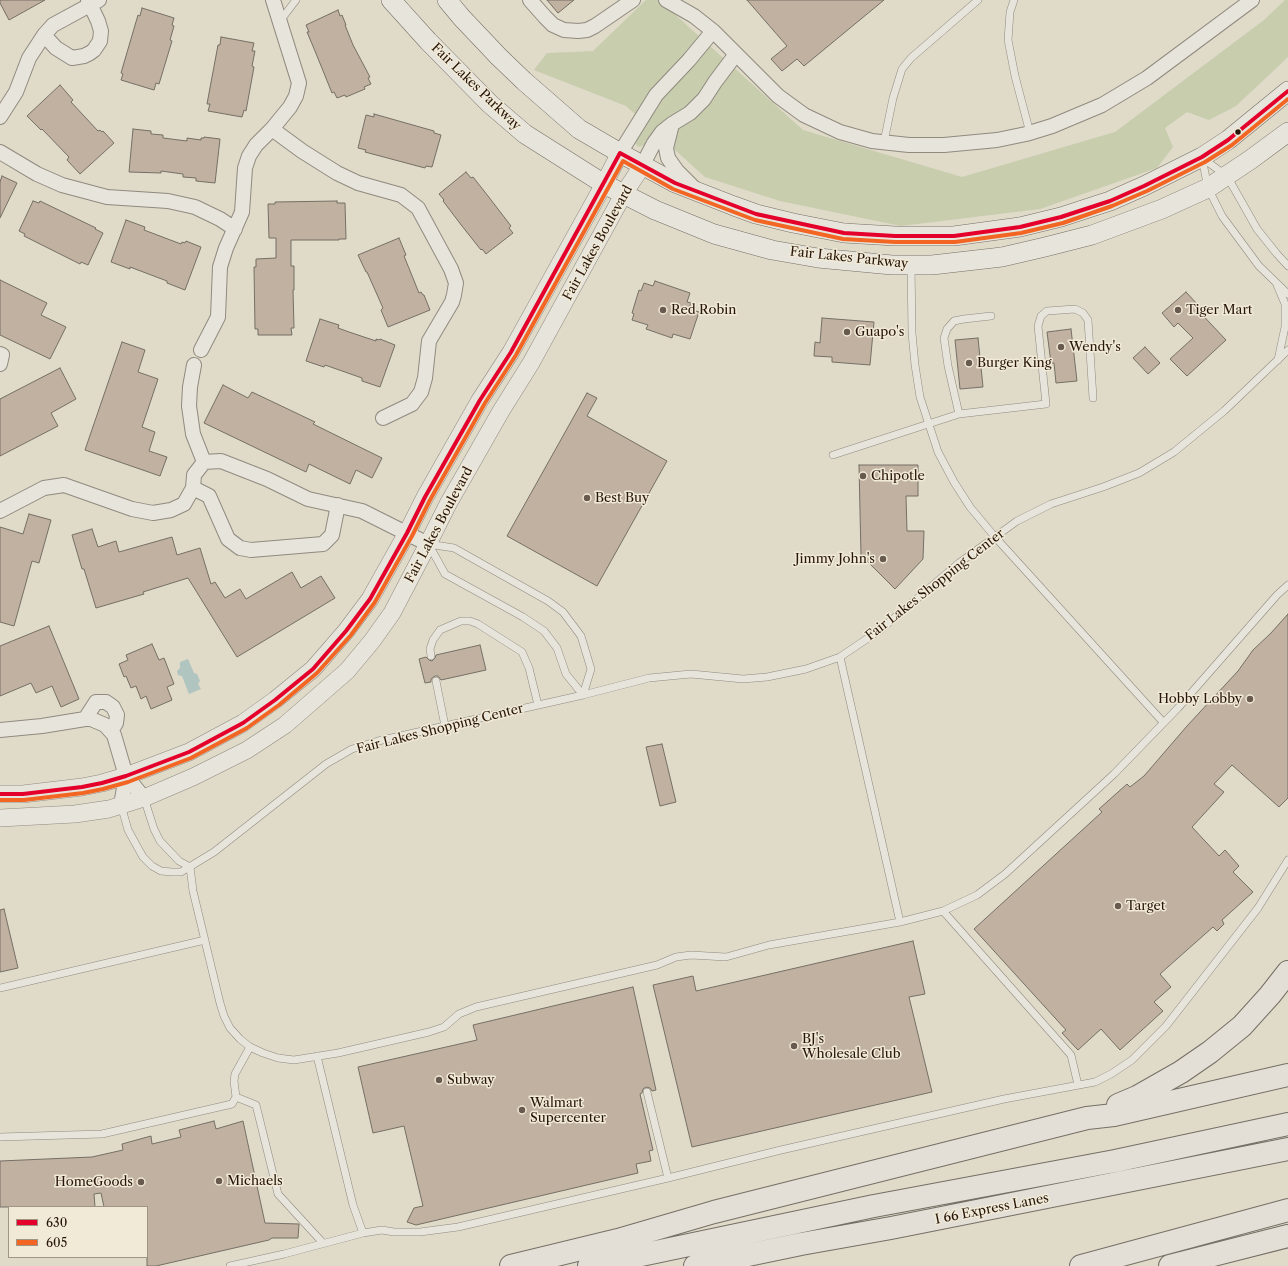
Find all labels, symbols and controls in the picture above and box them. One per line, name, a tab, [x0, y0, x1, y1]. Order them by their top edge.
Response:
street label: Fair Lakes Parkway	[428, 40, 524, 134]
unlabelled marker	[1233, 127, 1243, 137]
street label: Fair Lakes Boulevard	[560, 183, 636, 303]
street label: Fair Lakes Parkway	[789, 244, 909, 272]
place label: Red Robin	[671, 302, 736, 318]
place label: Tiger Mart	[1186, 302, 1252, 318]
marker: Red Robin	[658, 305, 668, 315]
marker: Tiger Mart	[1173, 305, 1183, 315]
place label: Guapo's	[855, 324, 904, 340]
marker: Guapo's	[842, 327, 852, 337]
place label: Wendy's	[1069, 339, 1121, 355]
marker: Wendy's	[1056, 342, 1066, 352]
place label: Burger King	[977, 355, 1052, 371]
marker: Burger King	[964, 358, 974, 368]
street label: Fair Lakes Boulevard	[402, 464, 476, 586]
place label: Chipotle	[871, 468, 925, 484]
marker: Chipotle	[858, 471, 868, 481]
place label: Best Buy	[595, 490, 649, 506]
marker: Best Buy	[582, 493, 592, 503]
street label: Fair Lakes Shopping Center	[863, 526, 1007, 644]
place label: Jimmy John's	[795, 551, 875, 567]
marker: Jimmy John's	[878, 554, 888, 564]
place label: Hobby Lobby	[1158, 691, 1242, 707]
marker: Hobby Lobby	[1245, 694, 1255, 704]
street label: Fair Lakes Shopping Center	[355, 701, 525, 757]
place label: Target	[1126, 898, 1165, 914]
marker: Target	[1113, 901, 1123, 911]
place label: BJ's Wholesale Club	[802, 1031, 901, 1062]
marker: BJ's Wholesale Club	[789, 1041, 799, 1051]
place label: Subway	[447, 1072, 495, 1088]
marker: Subway	[434, 1075, 444, 1085]
place label: Walmart Supercenter	[530, 1095, 606, 1126]
marker: Walmart Supercenter	[517, 1105, 527, 1115]
place label: Michaels	[227, 1173, 283, 1189]
place label: HomeGoods	[55, 1174, 133, 1190]
marker: Michaels	[214, 1176, 224, 1186]
marker: HomeGoods	[136, 1177, 146, 1187]
street label: I 66 Express Lanes	[934, 1190, 1050, 1228]
legend	[8, 1206, 148, 1258]
text: 630	[46, 1215, 67, 1230]
text: 605	[46, 1235, 67, 1250]

